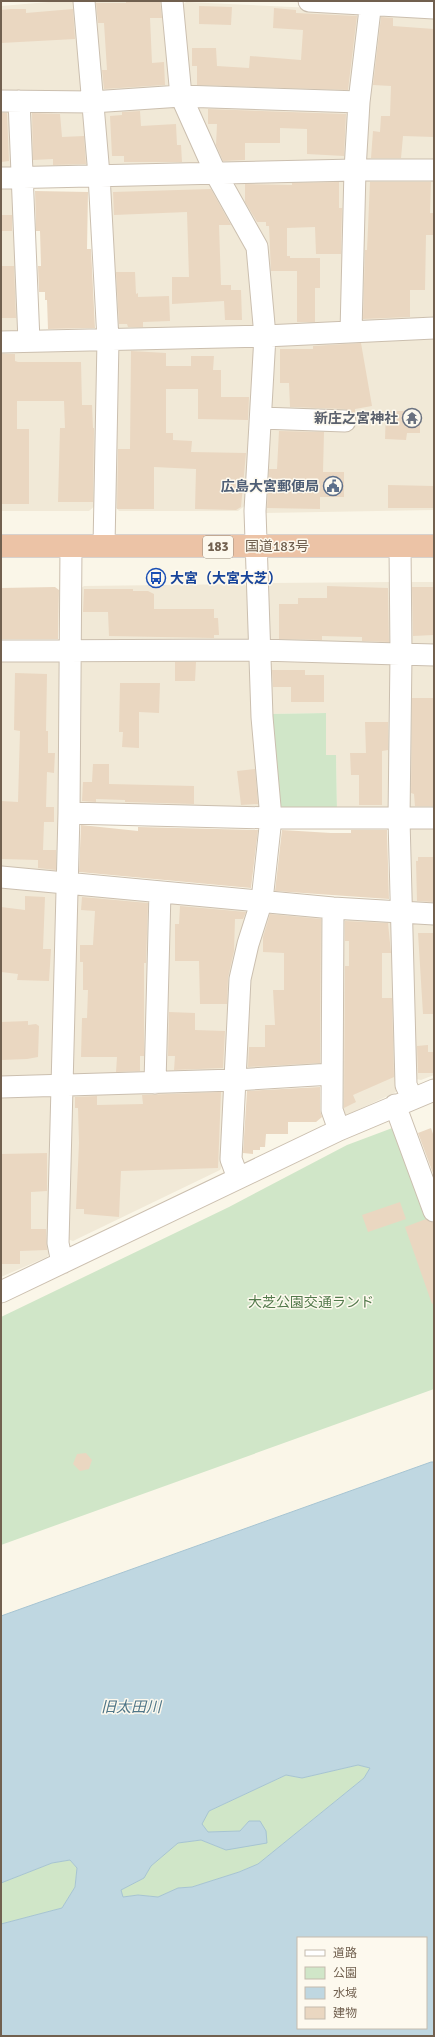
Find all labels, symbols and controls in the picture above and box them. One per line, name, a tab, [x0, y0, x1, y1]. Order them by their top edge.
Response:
temple icon: 新庄之宮神社	[401, 407, 423, 429]
place label: 新庄之宮神社	[314, 410, 398, 427]
public building icon: 広島大宮郵便局	[322, 475, 344, 497]
place label: 広島大宮郵便局	[221, 478, 319, 495]
road number: 183	[203, 536, 233, 558]
street label: 国道183号	[245, 538, 309, 555]
bus stop icon: 大宮（大宮大芝）	[145, 567, 167, 589]
place label: 大宮（大宮大芝）	[170, 570, 282, 587]
park label: 大芝公園交通ランド	[248, 1294, 374, 1311]
water label: 旧太田川	[101, 1698, 163, 1716]
legend	[297, 1937, 427, 2029]
text: 道路	[333, 1946, 357, 1961]
text: 公園	[333, 1966, 357, 1981]
text: 水域	[333, 1986, 357, 2001]
text: 建物	[333, 2006, 357, 2021]

